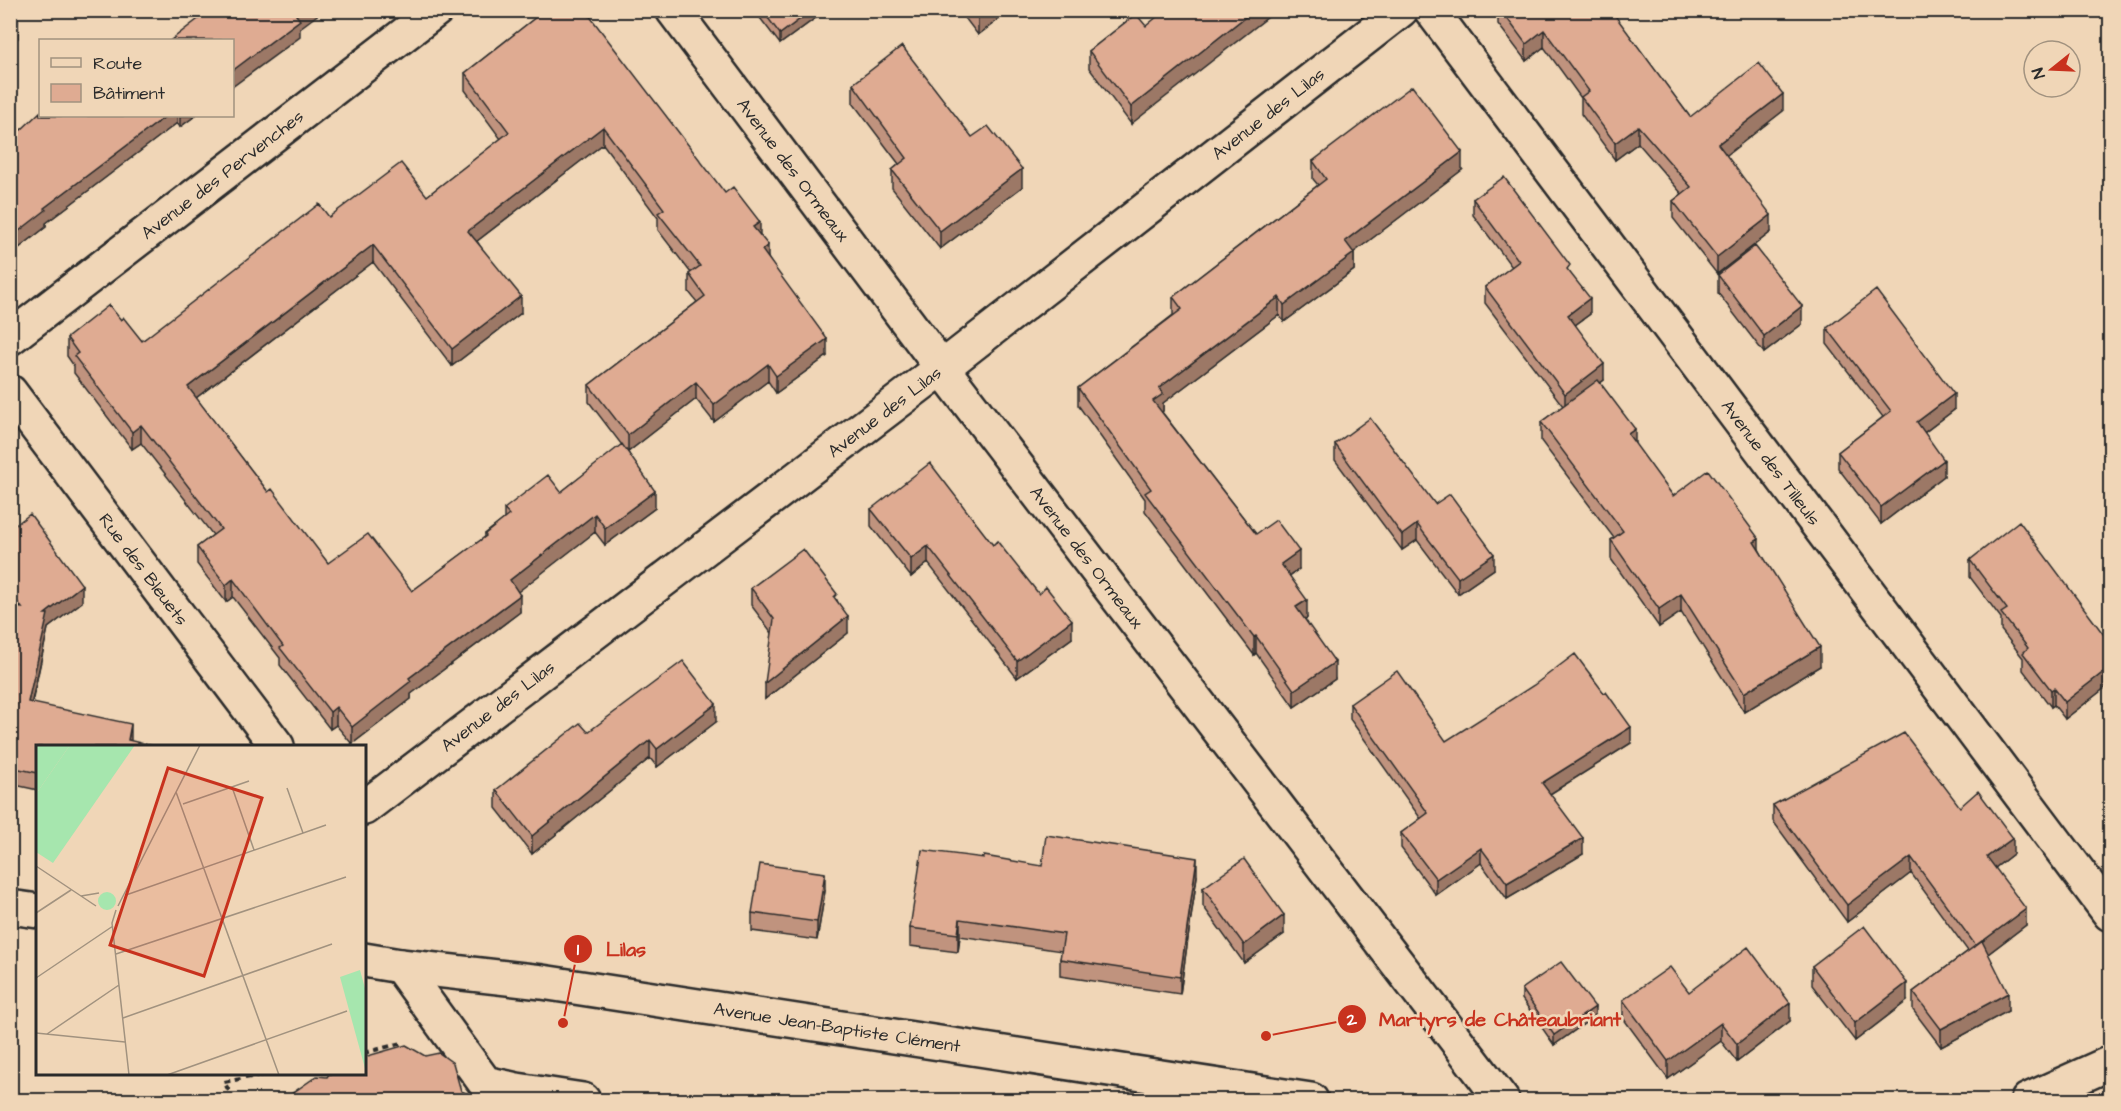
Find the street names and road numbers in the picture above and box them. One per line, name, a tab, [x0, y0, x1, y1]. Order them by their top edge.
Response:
street label: Avenue des Lilas	[1206, 62, 1330, 166]
street label: Avenue des Ormeaux	[731, 93, 856, 247]
street label: Avenue des Pervenches	[136, 104, 309, 245]
street label: Avenue des Lilas	[822, 360, 947, 463]
street label: Avenue des Tilleuls	[1715, 395, 1826, 531]
street label: Avenue des Ormeaux	[1024, 481, 1150, 634]
street label: Rue des Bleuets	[93, 508, 194, 631]
street label: Avenue des Lilas	[435, 655, 560, 758]
street label: Avenue Jean-Baptiste Clément	[712, 996, 963, 1059]

